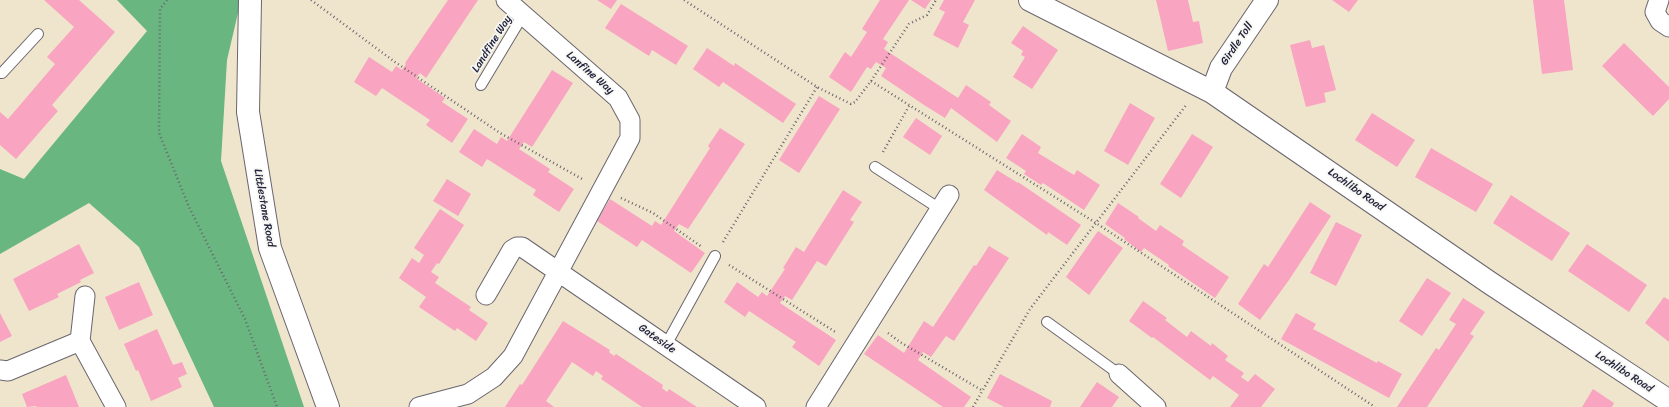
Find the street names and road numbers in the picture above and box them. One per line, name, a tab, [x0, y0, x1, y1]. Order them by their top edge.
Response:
street label: Landfine Way	[469, 13, 515, 75]
street label: Girdle Toll	[1218, 20, 1256, 68]
street label: Lanfine Way	[563, 49, 617, 97]
street label: Lochlibo Road	[1325, 166, 1387, 214]
street label: Littlestane Road	[251, 168, 277, 248]
street label: Gateside	[636, 321, 678, 357]
street label: Lochlibo Road	[1593, 348, 1655, 396]

